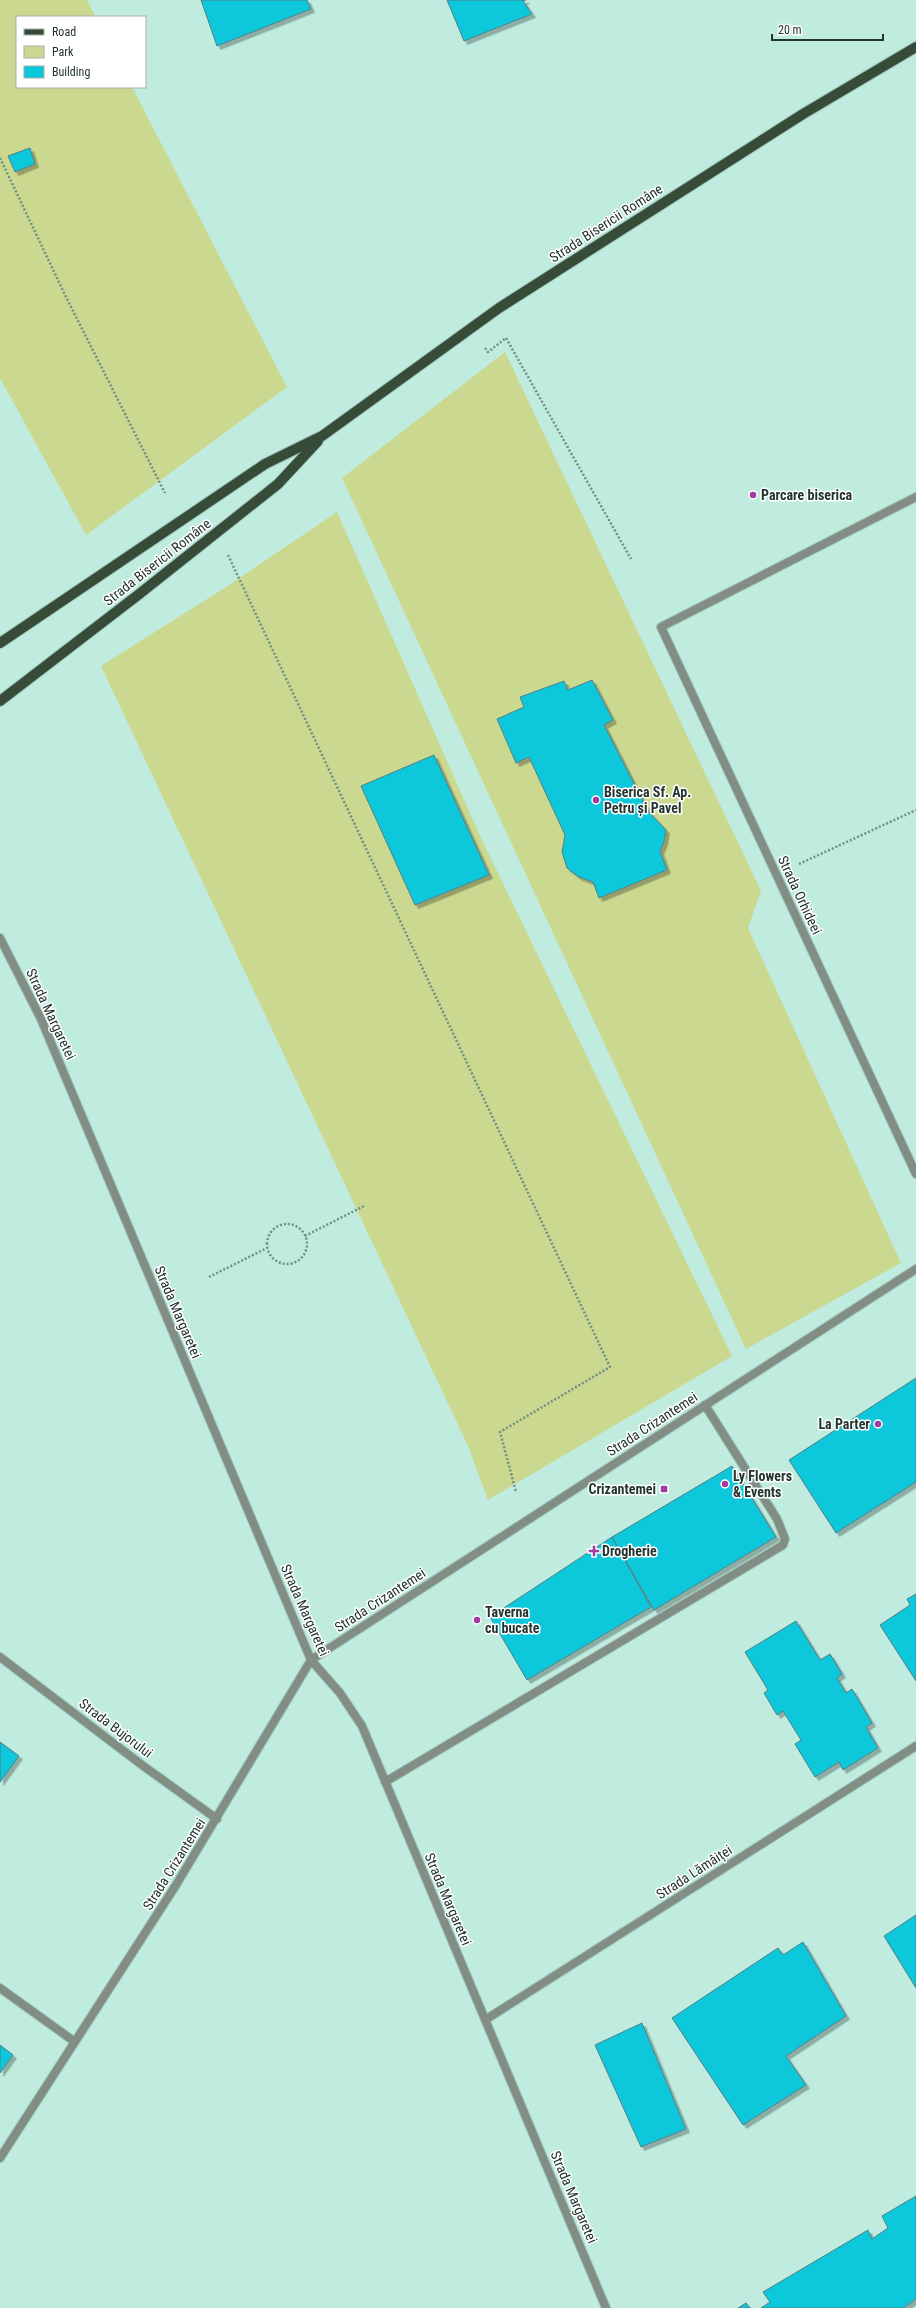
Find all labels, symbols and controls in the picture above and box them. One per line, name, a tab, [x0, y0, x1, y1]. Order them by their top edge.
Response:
legend	[16, 16, 146, 88]
scale bar	[772, 16, 883, 42]
text: 20 m	[778, 23, 802, 37]
text: Road	[52, 25, 76, 39]
text: Park	[52, 45, 74, 59]
text: Building	[52, 65, 90, 79]
street label: Strada Bisericii Române	[547, 180, 666, 265]
place label: Parcare biserica	[761, 487, 853, 503]
marker: Parcare biserica	[748, 490, 758, 500]
street label: Strada Bisericii Române	[100, 515, 214, 609]
place label: Biserica Sf. Ap. Petru și Pavel	[604, 784, 691, 817]
marker: Biserica Sf. Ap. Petru și Pavel	[591, 795, 601, 805]
street label: Strada Orhideei	[775, 853, 825, 937]
street label: Strada Margaretei	[23, 966, 79, 1062]
street label: Strada Margaretei	[151, 1263, 205, 1361]
street label: Strada Crizantemei	[604, 1389, 700, 1459]
place label: La Parter	[818, 1416, 870, 1432]
marker: La Parter	[873, 1419, 883, 1429]
place label: Ly Flowers & Events	[733, 1468, 792, 1500]
marker: Ly Flowers & Events	[720, 1479, 730, 1489]
place label: Crizantemei	[588, 1481, 656, 1497]
marker: Crizantemei	[659, 1484, 669, 1494]
place label: Drogherie	[602, 1543, 657, 1559]
marker: Drogherie	[589, 1546, 599, 1556]
street label: Strada Margaretei	[278, 1562, 332, 1658]
street label: Strada Crizantemei	[332, 1565, 428, 1635]
place label: Taverna cu bucate	[485, 1604, 540, 1636]
marker: Taverna cu bucate	[472, 1615, 482, 1625]
street label: Strada Bujorului	[76, 1695, 156, 1761]
street label: Strada Crizantemei	[139, 1815, 209, 1913]
street label: Strada Lămâiței	[653, 1842, 735, 1903]
street label: Strada Margaretei	[421, 1850, 475, 1948]
street label: Strada Margaretei	[547, 2148, 601, 2246]

